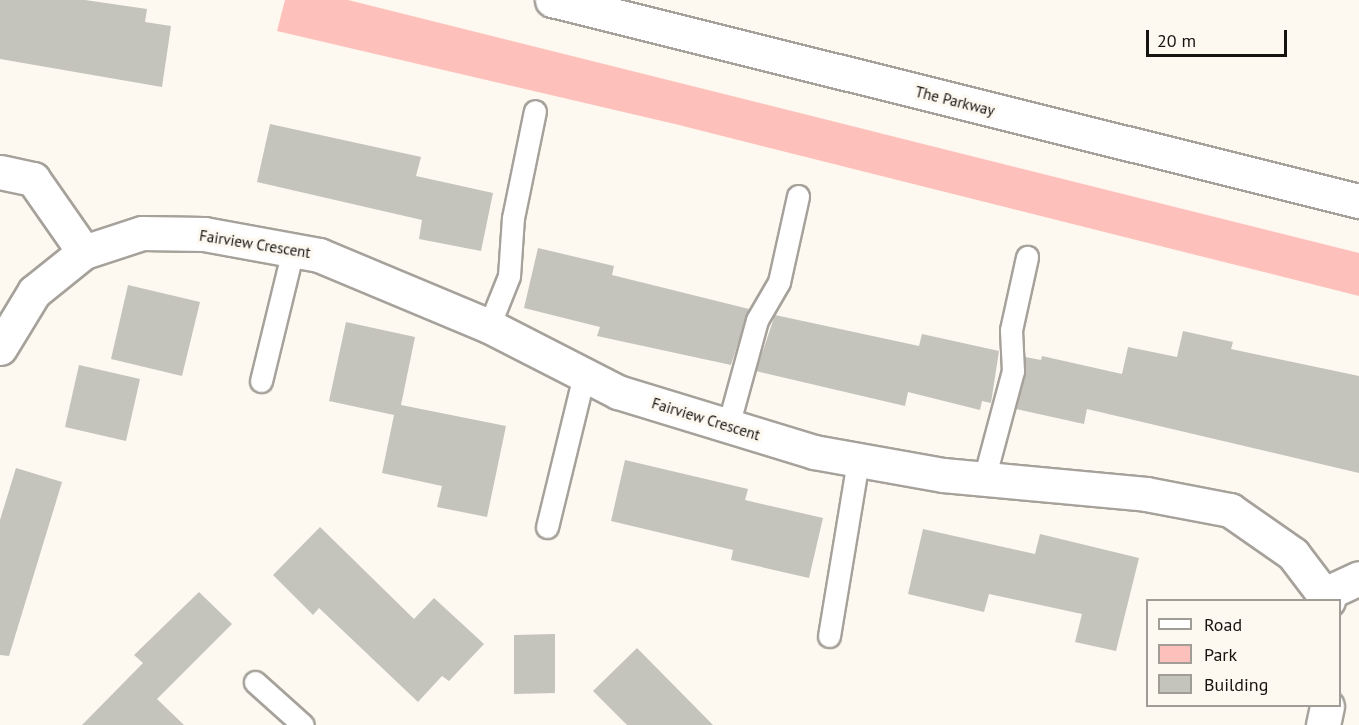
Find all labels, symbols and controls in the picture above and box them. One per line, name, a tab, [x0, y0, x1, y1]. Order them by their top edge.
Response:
scale bar	[1149, 18, 1290, 56]
text: 20 m	[1157, 29, 1196, 52]
street label: The Parkway	[913, 82, 997, 120]
street label: Fairview Crescent	[198, 226, 312, 262]
street label: Fairview Crescent	[649, 394, 763, 444]
legend	[1146, 599, 1341, 707]
text: Road	[1204, 613, 1242, 636]
text: Park	[1204, 643, 1237, 666]
text: Building	[1204, 673, 1268, 696]

